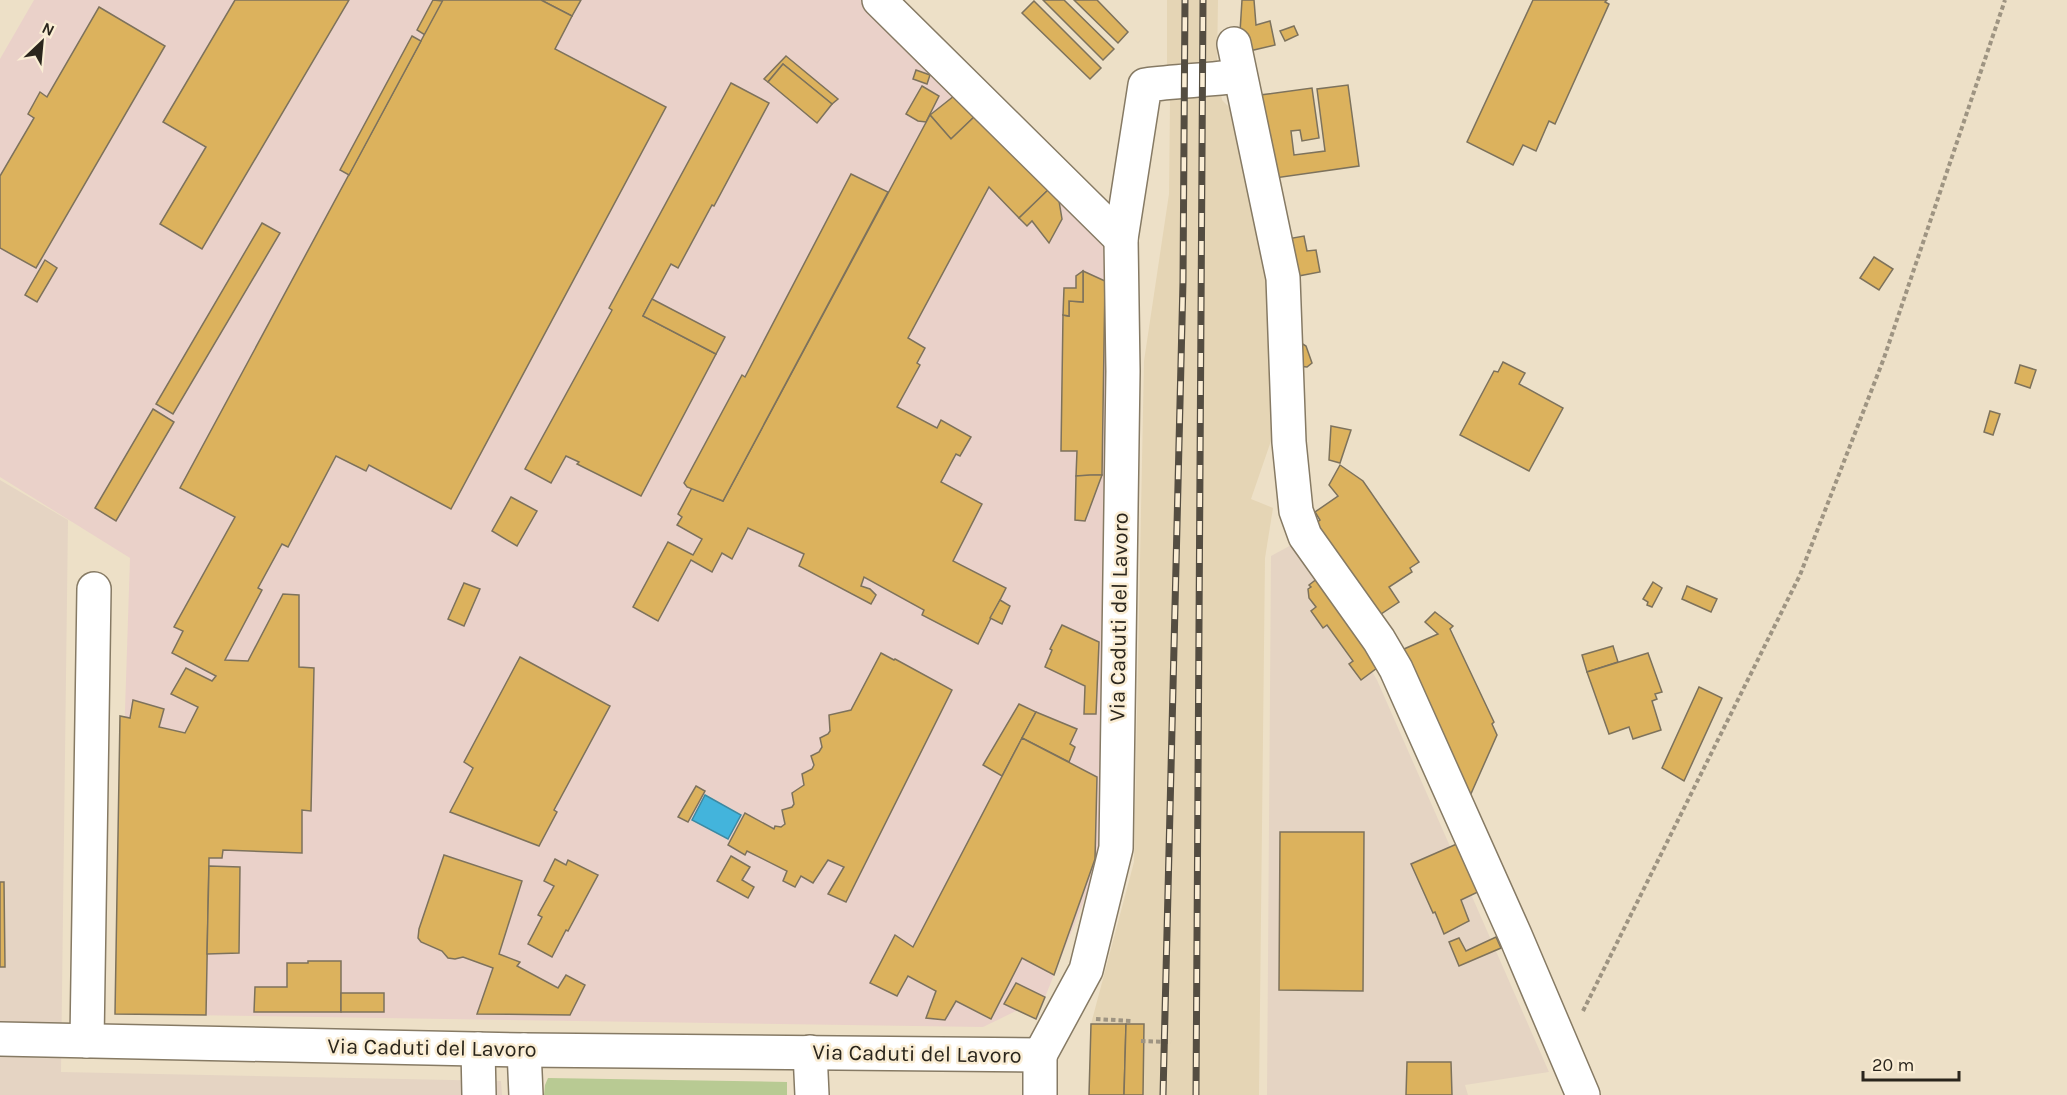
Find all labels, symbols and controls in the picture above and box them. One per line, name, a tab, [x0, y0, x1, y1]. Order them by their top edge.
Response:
north arrow	[12, 12, 72, 72]
text: N	[39, 18, 58, 40]
street label: Via Caduti del Lavoro	[1104, 512, 1134, 722]
street label: Via Caduti del Lavoro	[327, 1033, 537, 1063]
street label: Via Caduti del Lavoro	[812, 1039, 1022, 1069]
scale bar	[1863, 1044, 1959, 1082]
text: 20 m	[1872, 1054, 1914, 1076]

